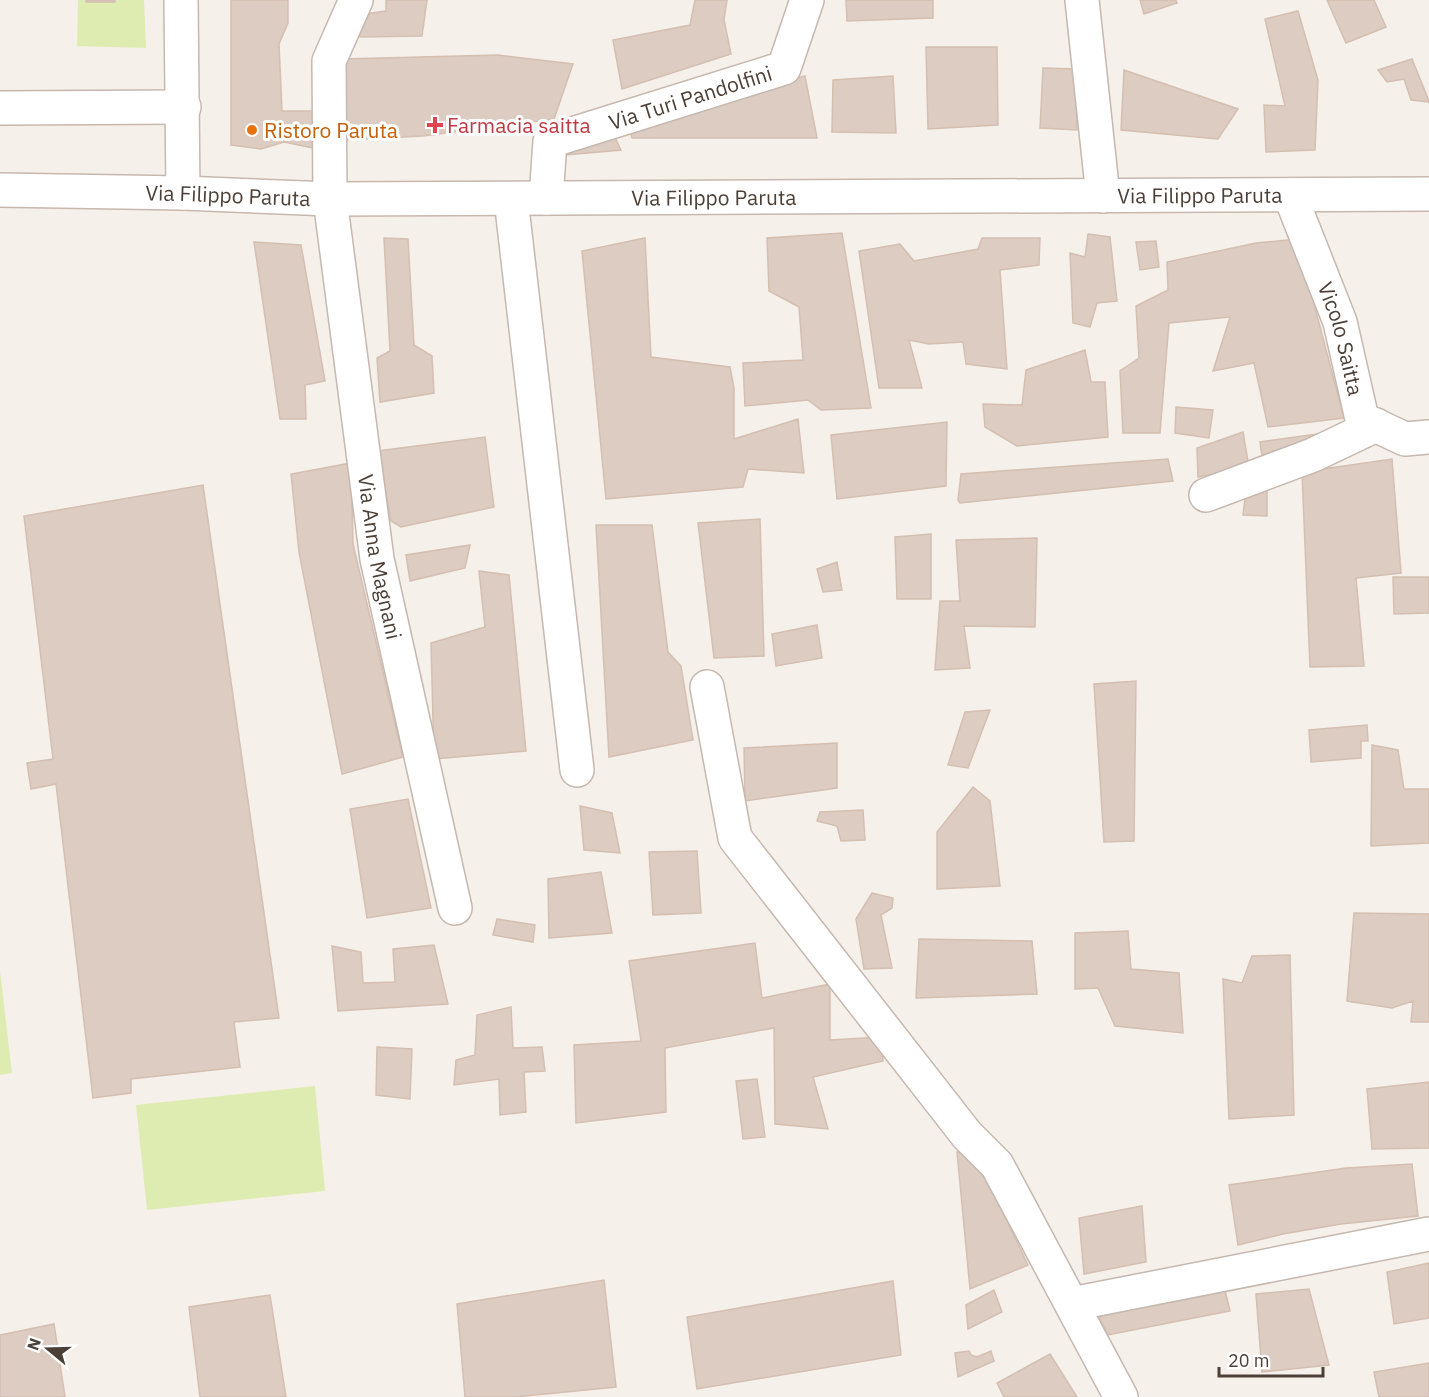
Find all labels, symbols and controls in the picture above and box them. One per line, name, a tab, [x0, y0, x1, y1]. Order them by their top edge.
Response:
street label: Via Turi Pandolfini	[605, 59, 775, 136]
place label: Farmacia saitta	[447, 111, 591, 139]
place label: Ristoro Paruta	[264, 116, 398, 144]
marker: Farmacia saitta	[428, 118, 442, 132]
marker: Ristoro Paruta	[245, 123, 259, 137]
street label: Via Filippo Paruta	[145, 178, 311, 212]
street label: Via Filippo Paruta	[1117, 181, 1283, 209]
street label: Via Filippo Paruta	[631, 183, 797, 212]
street label: Vicolo Saitta	[1312, 278, 1370, 398]
street label: Via Anna Magnani	[352, 472, 409, 642]
north arrow	[18, 1319, 78, 1379]
text: N	[22, 1335, 45, 1353]
scale bar	[1219, 1340, 1322, 1378]
text: 20 m	[1228, 1349, 1270, 1372]

